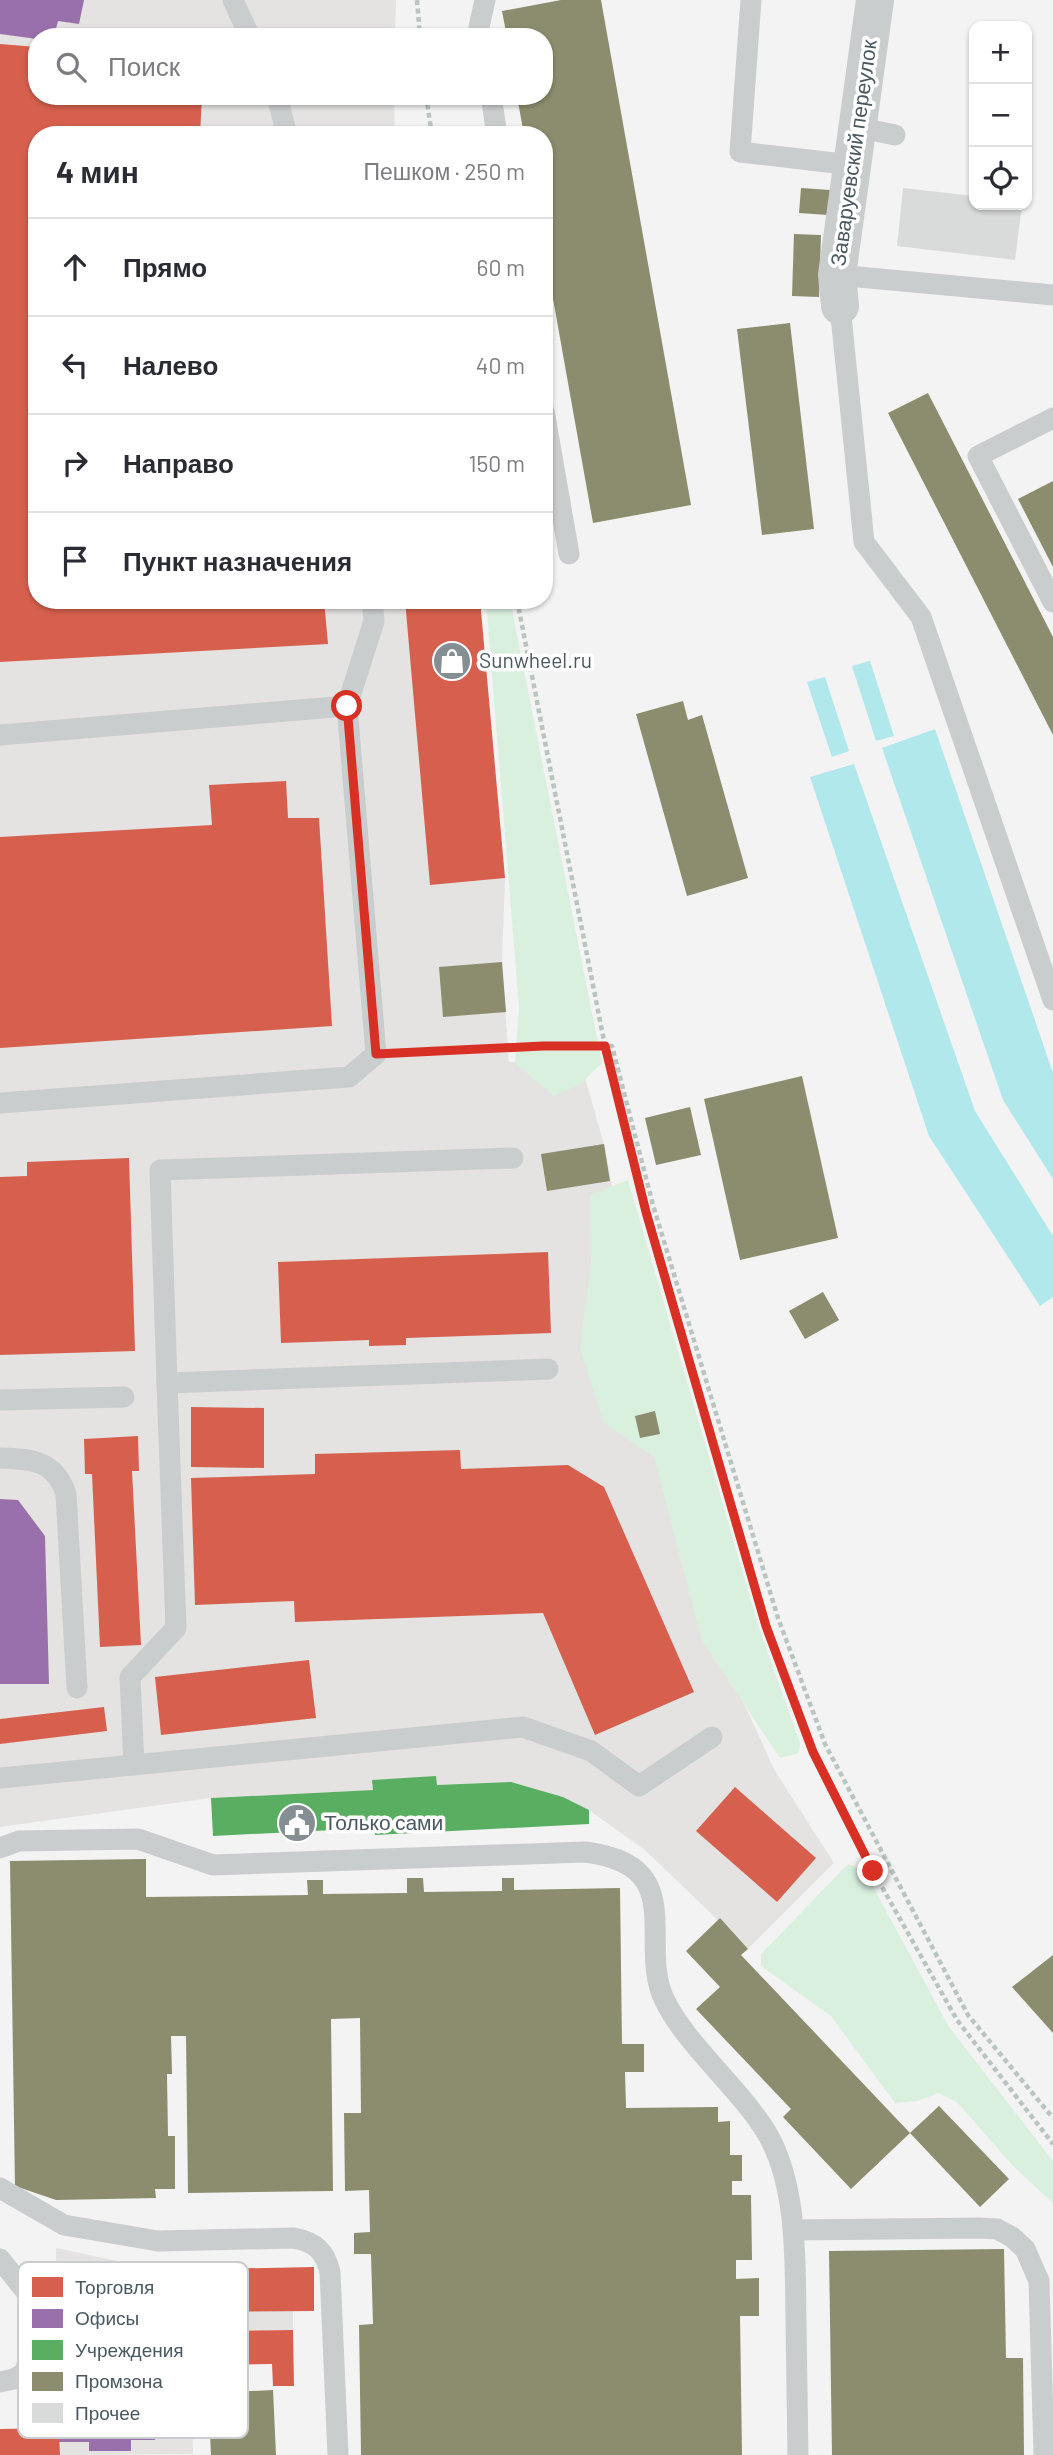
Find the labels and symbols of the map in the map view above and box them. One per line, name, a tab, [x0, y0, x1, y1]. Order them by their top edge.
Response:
street label: Заваруевский переулок	[824, 37, 881, 268]
shop icon: Sunwheel.ru	[431, 640, 473, 682]
place label: Sunwheel.ru	[479, 647, 592, 672]
route start	[331, 690, 362, 721]
public building icon: Только сами	[276, 1802, 318, 1844]
place label: Только сами	[324, 1809, 443, 1834]
route end	[857, 1855, 888, 1886]
legend	[18, 2262, 248, 2438]
text: Торговля	[75, 2275, 154, 2298]
text: Офисы	[75, 2306, 139, 2329]
text: Учреждения	[75, 2338, 184, 2361]
text: Промзона	[75, 2369, 163, 2392]
text: Прочее	[75, 2401, 140, 2424]

